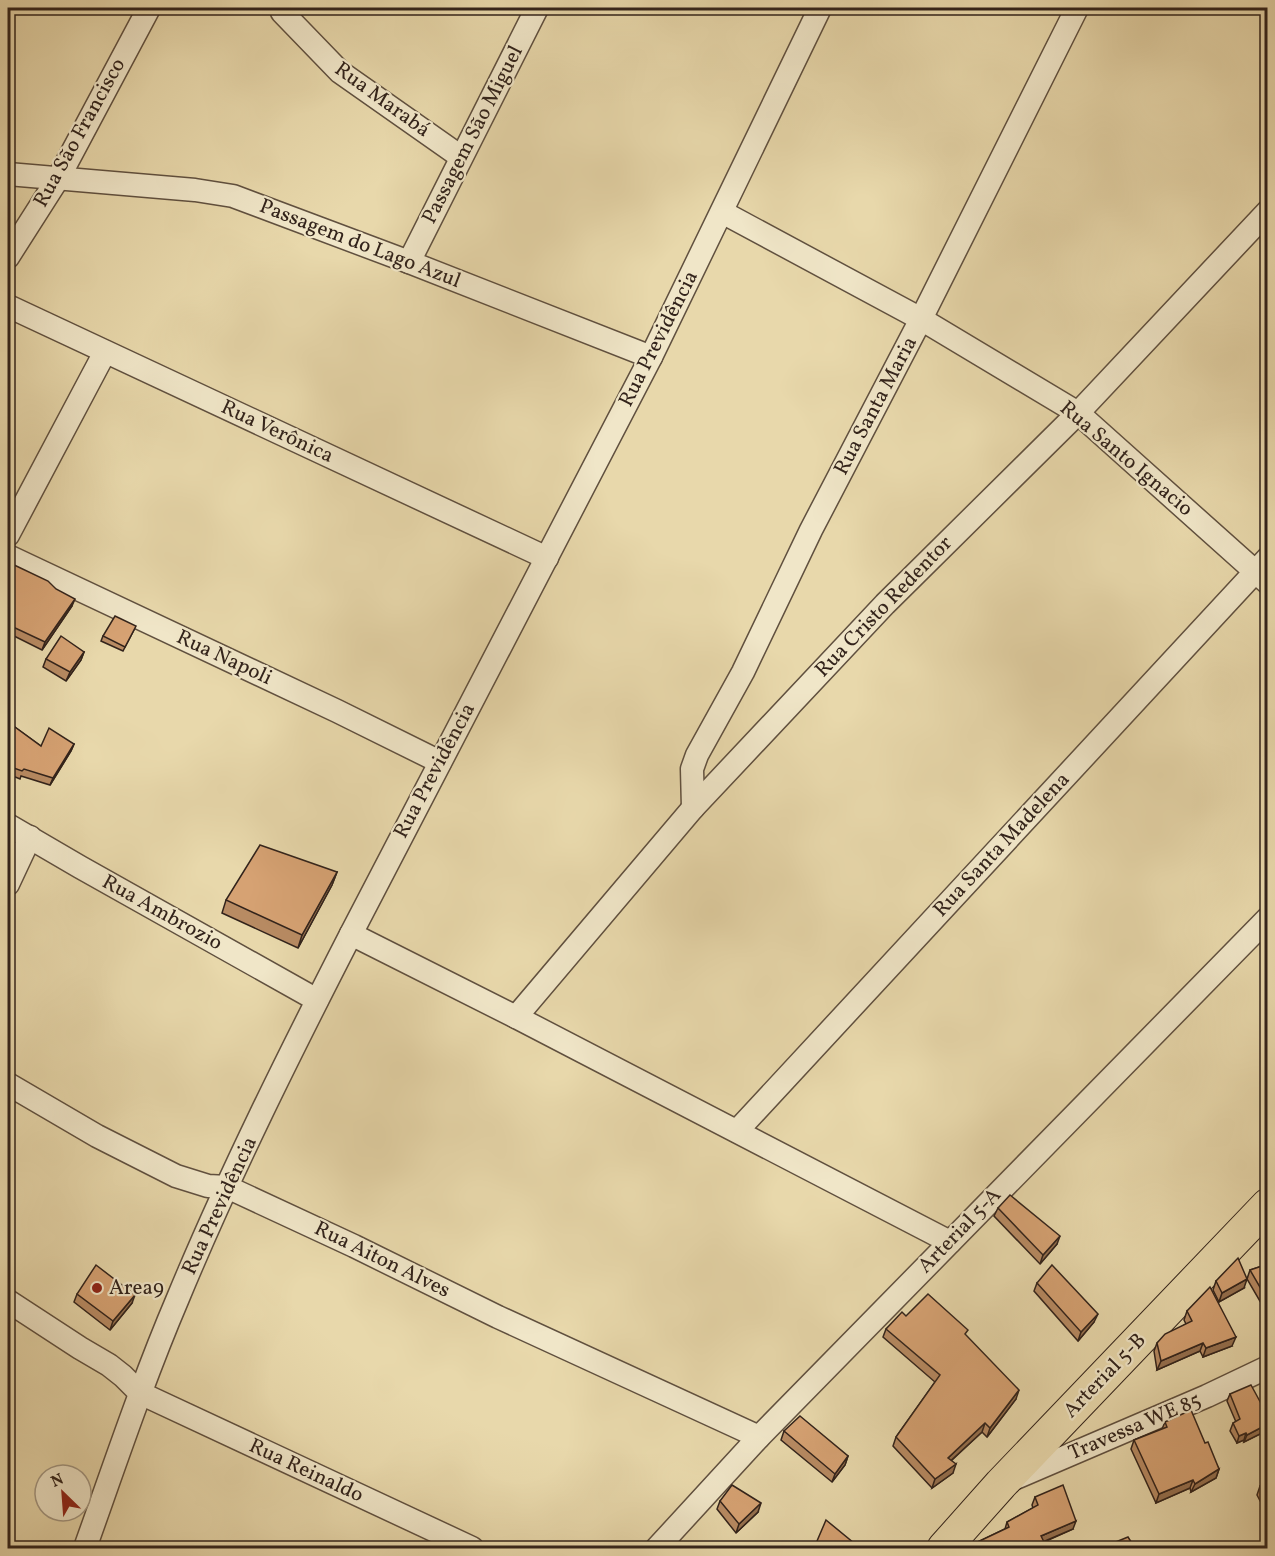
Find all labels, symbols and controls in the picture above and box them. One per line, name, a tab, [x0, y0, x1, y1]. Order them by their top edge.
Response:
street label: Passagem São Miguel	[415, 41, 531, 229]
street label: Rua São Francisco	[27, 53, 133, 213]
street label: Rua Marabá	[328, 55, 436, 145]
street label: Passagem do Lago Azul	[255, 192, 465, 296]
street label: Rua Previdência	[612, 266, 706, 412]
street label: Rua Santa Maria	[827, 332, 925, 480]
street label: Rua Verônica	[216, 393, 338, 471]
street label: Rua Santo Ignacio	[1053, 395, 1199, 523]
street label: Rua Cristo Redentor	[809, 530, 959, 684]
street label: Rua Napoli	[171, 623, 277, 693]
street label: Rua Previdência	[387, 698, 483, 844]
street label: Rua Santa Madelena	[927, 766, 1077, 924]
street label: Rua Ambrozio	[96, 868, 228, 958]
street label: Rua Previdência	[175, 1132, 265, 1280]
street label: Arterial 5-A	[912, 1182, 1008, 1280]
street label: Rua Aiton Alves	[309, 1215, 455, 1305]
place label: Area9	[109, 1274, 164, 1303]
marker: Area9	[90, 1281, 104, 1295]
street label: Arterial 5-B	[1057, 1327, 1153, 1425]
street label: Travessa WE 85	[1064, 1386, 1206, 1468]
street label: Rua Reinaldo	[244, 1432, 368, 1510]
north arrow	[33, 1463, 93, 1523]
text: N	[48, 1469, 68, 1494]

